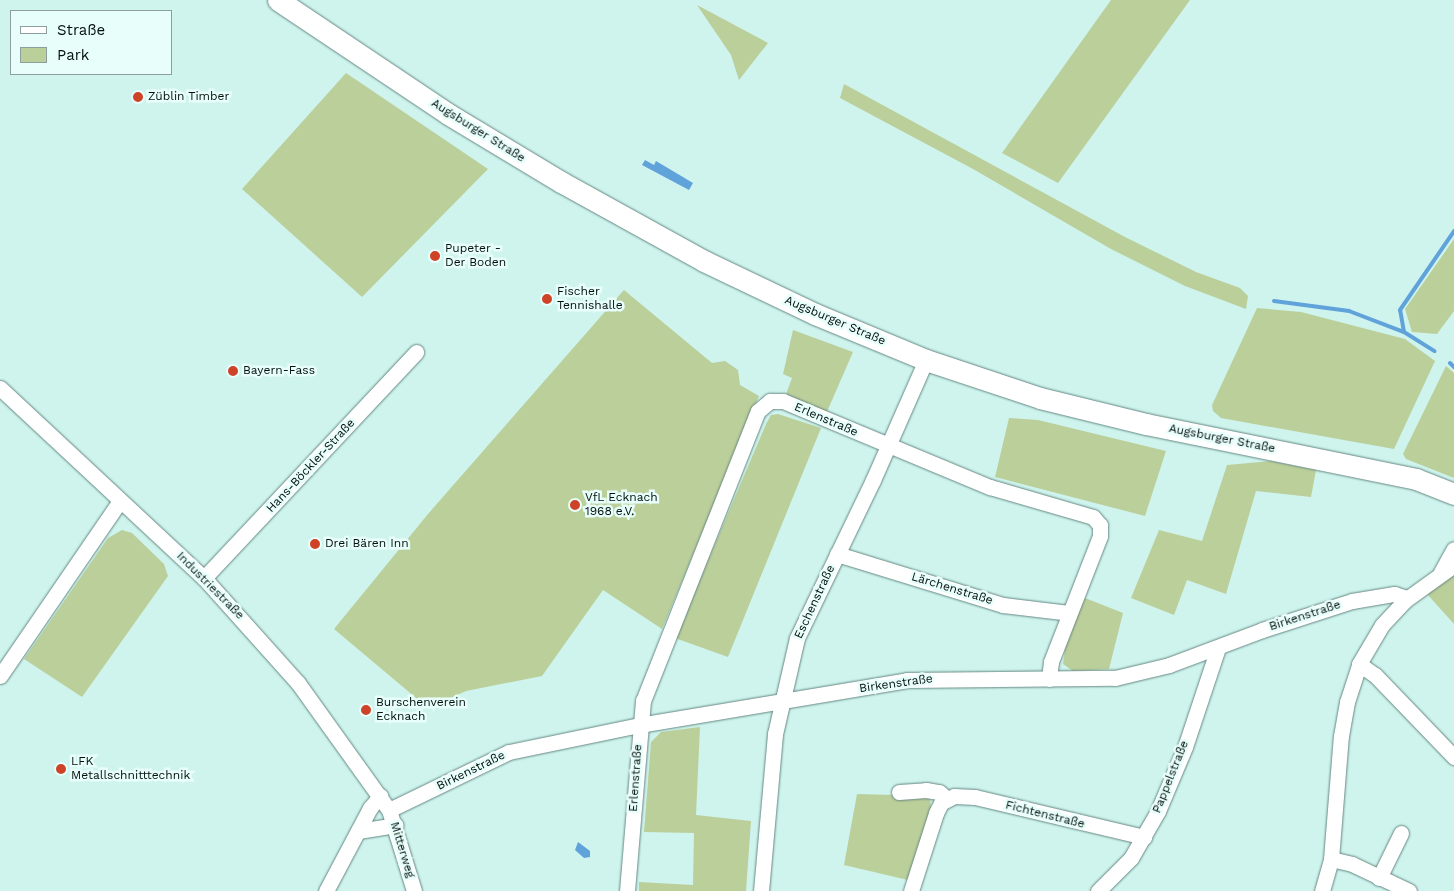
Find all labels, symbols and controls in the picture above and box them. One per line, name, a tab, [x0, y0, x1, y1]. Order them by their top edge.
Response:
legend	[10, 10, 172, 75]
text: Straße	[57, 21, 105, 39]
text: Park	[57, 46, 89, 64]
place label: Züblin Timber	[148, 90, 230, 104]
marker: Züblin Timber	[132, 91, 144, 103]
street label: Augsburger Straße	[428, 96, 528, 166]
place label: Pupeter - Der Boden	[445, 242, 506, 270]
marker: Pupeter - Der Boden	[429, 250, 441, 262]
place label: Fischer Tennishalle	[557, 285, 623, 313]
marker: Fischer Tennishalle	[541, 293, 553, 305]
street label: Augsburger Straße	[782, 293, 888, 349]
place label: Bayern-Fass	[243, 364, 315, 378]
marker: Bayern-Fass	[227, 365, 239, 377]
street label: Erlenstraße	[792, 400, 860, 440]
street label: Hans-Böckler-Straße	[264, 416, 358, 516]
street label: Augsburger Straße	[1167, 422, 1277, 456]
place label: VfL Ecknach 1968 e.V.	[585, 491, 658, 519]
marker: VfL Ecknach 1968 e.V.	[569, 499, 581, 511]
place label: Drei Bären Inn	[325, 537, 409, 551]
marker: Drei Bären Inn	[309, 538, 321, 550]
street label: Industriestraße	[173, 549, 247, 623]
street label: Eschenstraße	[792, 563, 838, 641]
street label: Lärchenstraße	[910, 570, 994, 608]
street label: Birkenstraße	[1268, 598, 1342, 634]
street label: Birkenstraße	[858, 672, 934, 696]
place label: Burschenverein Ecknach	[376, 696, 466, 724]
marker: Burschenverein Ecknach	[360, 704, 372, 716]
street label: Pappelstraße	[1150, 739, 1192, 815]
street label: Erlenstraße	[626, 744, 646, 812]
street label: Birkenstraße	[435, 748, 507, 794]
place label: LFK Metallschnitttechnik	[71, 755, 190, 783]
marker: LFK Metallschnitttechnik	[55, 763, 67, 775]
street label: Fichtenstraße	[1004, 798, 1086, 832]
street label: Mitterweg	[387, 820, 417, 880]

